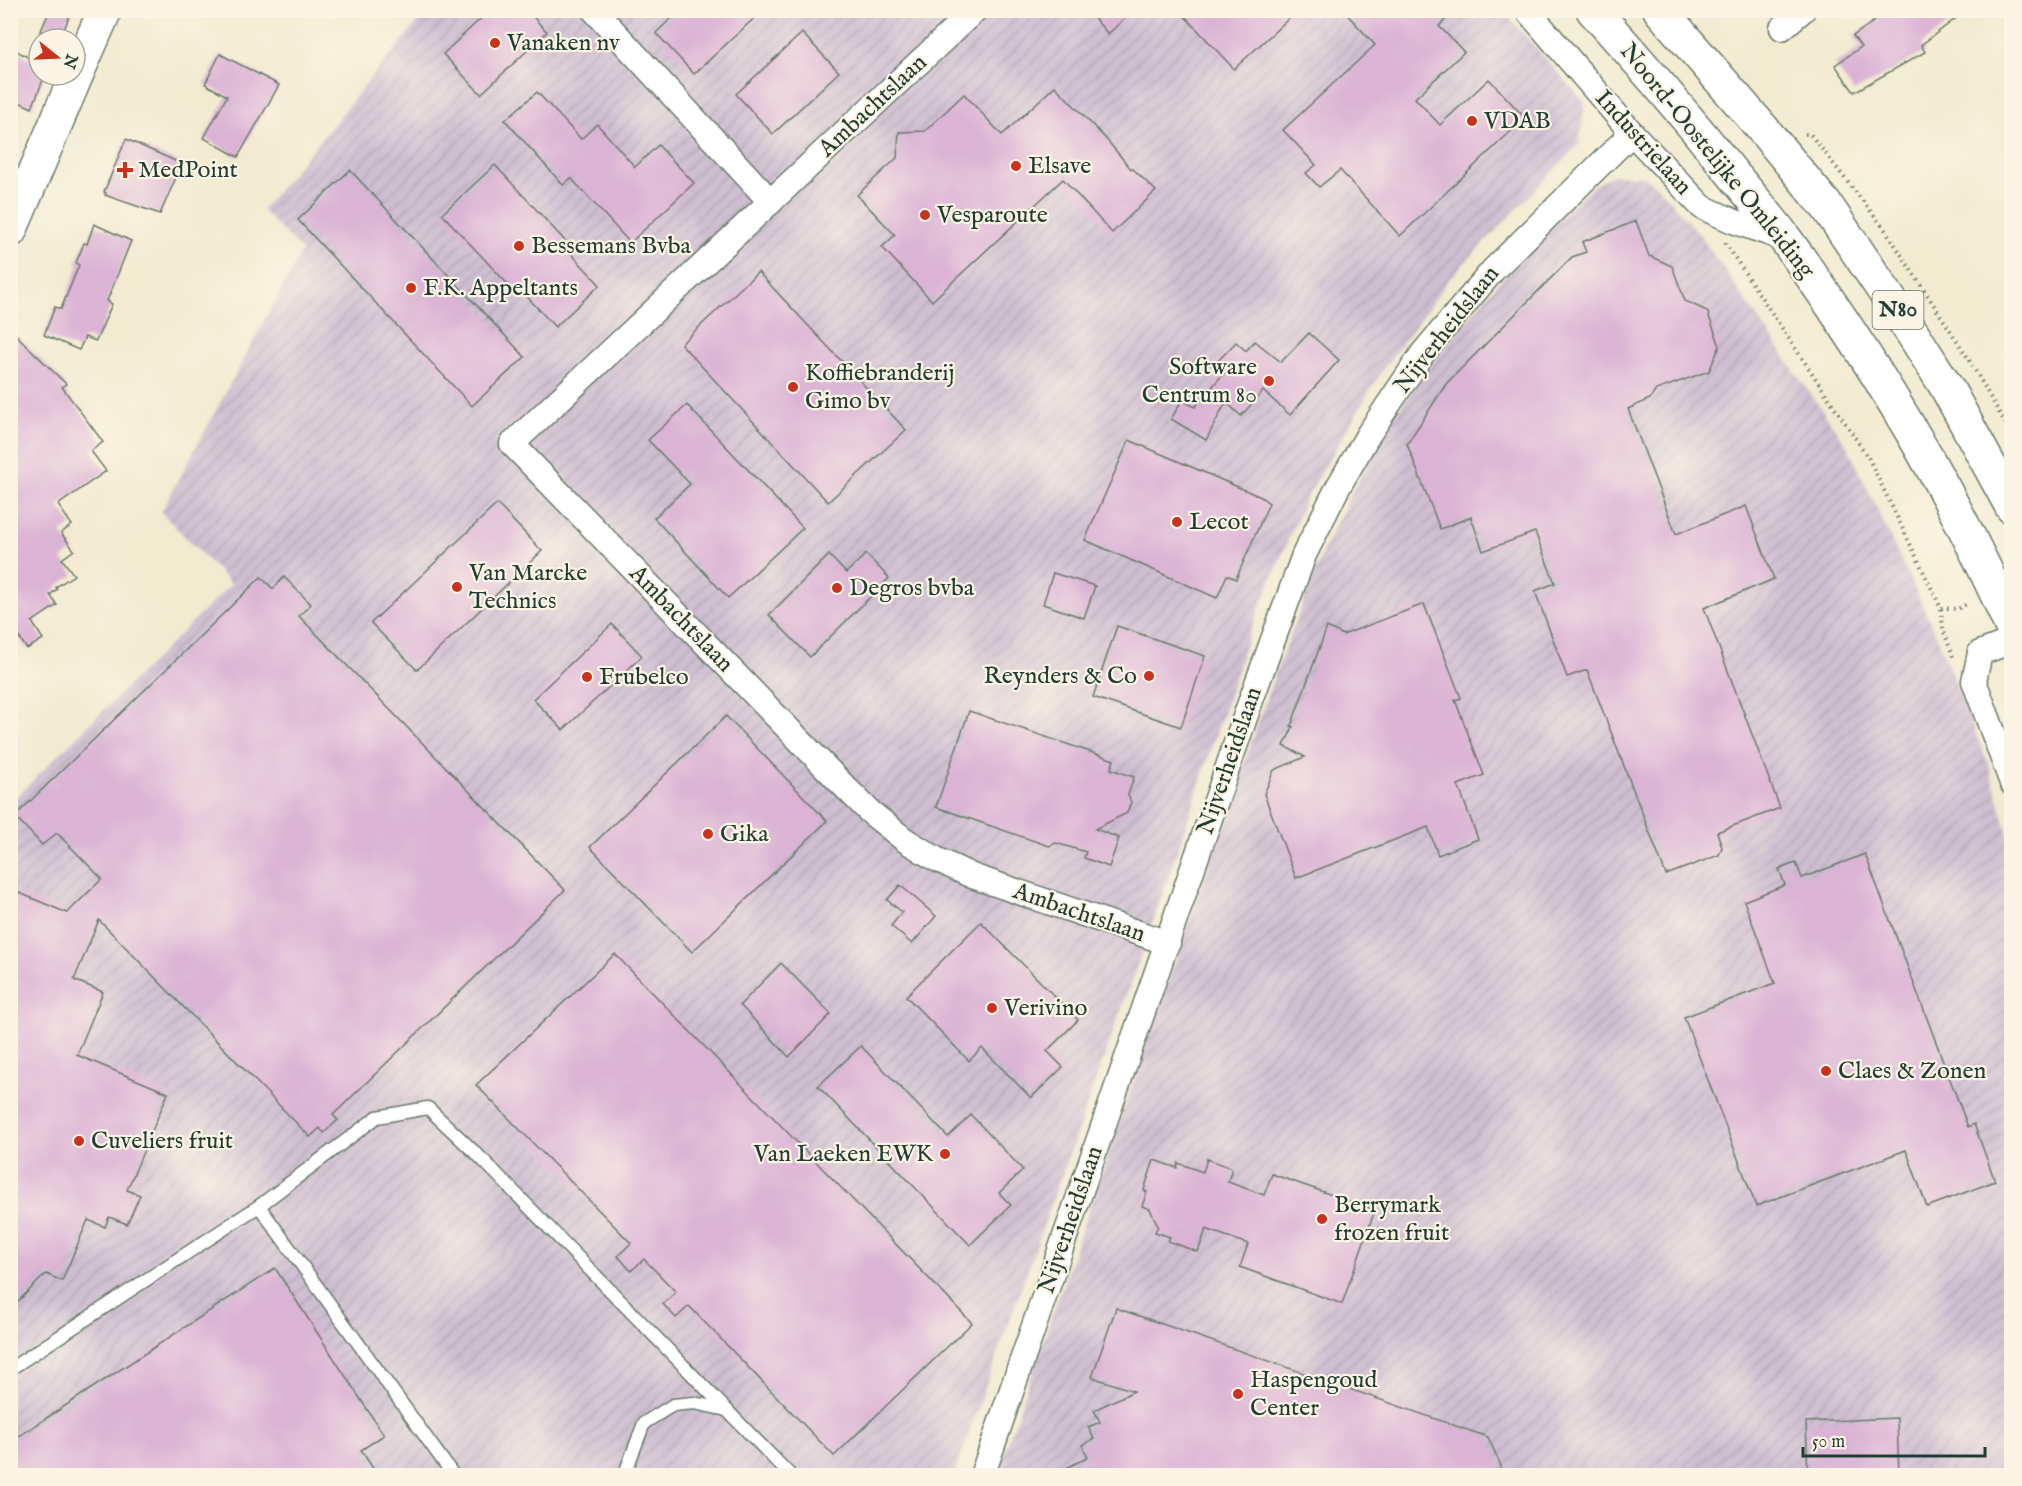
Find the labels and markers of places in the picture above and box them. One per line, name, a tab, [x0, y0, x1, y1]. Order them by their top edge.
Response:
place label: Vanaken nv	[506, 28, 620, 59]
marker: Vanaken nv	[488, 36, 502, 50]
place label: VDAB	[1483, 106, 1551, 137]
marker: VDAB	[1465, 114, 1479, 128]
place label: Elsave	[1028, 151, 1091, 182]
place label: MedPoint	[138, 155, 238, 186]
marker: Elsave	[1009, 159, 1023, 173]
marker: MedPoint	[116, 161, 134, 179]
place label: Vesparoute	[936, 200, 1048, 231]
marker: Vesparoute	[918, 208, 932, 222]
place label: Bessemans Bvba	[531, 231, 692, 262]
marker: Bessemans Bvba	[512, 239, 526, 253]
place label: F.K. Appeltants	[423, 273, 578, 304]
marker: F.K. Appeltants	[404, 281, 418, 295]
place label: Software Centrum 80	[1142, 352, 1257, 411]
place label: Koffiebranderij Gimo bv	[805, 358, 954, 417]
marker: Software Centrum 80	[1262, 374, 1276, 388]
marker: Koffiebranderij Gimo bv	[786, 380, 800, 394]
place label: Lecot	[1189, 507, 1249, 538]
marker: Lecot	[1170, 515, 1184, 529]
place label: Van Marcke Technics	[468, 558, 587, 617]
place label: Degros bvba	[849, 573, 975, 604]
marker: Van Marcke Technics	[450, 580, 464, 594]
marker: Degros bvba	[830, 581, 844, 595]
place label: Reynders & Co	[984, 661, 1137, 692]
place label: Frubelco	[599, 662, 689, 693]
marker: Reynders & Co	[1142, 669, 1156, 683]
marker: Frubelco	[580, 670, 594, 684]
place label: Gika	[720, 819, 769, 850]
marker: Gika	[701, 827, 715, 841]
place label: Verivino	[1003, 993, 1087, 1024]
marker: Verivino	[985, 1001, 999, 1015]
place label: Claes & Zonen	[1838, 1056, 1987, 1087]
marker: Claes & Zonen	[1819, 1064, 1833, 1078]
place label: Cuveliers fruit	[91, 1126, 233, 1157]
marker: Cuveliers fruit	[72, 1134, 86, 1148]
place label: Van Laeken EWK	[753, 1139, 934, 1170]
marker: Van Laeken EWK	[938, 1147, 952, 1161]
place label: Berrymark frozen fruit	[1334, 1190, 1449, 1249]
marker: Berrymark frozen fruit	[1315, 1212, 1329, 1226]
place label: Haspengoud Center	[1250, 1365, 1377, 1424]
marker: Haspengoud Center	[1231, 1387, 1245, 1401]

